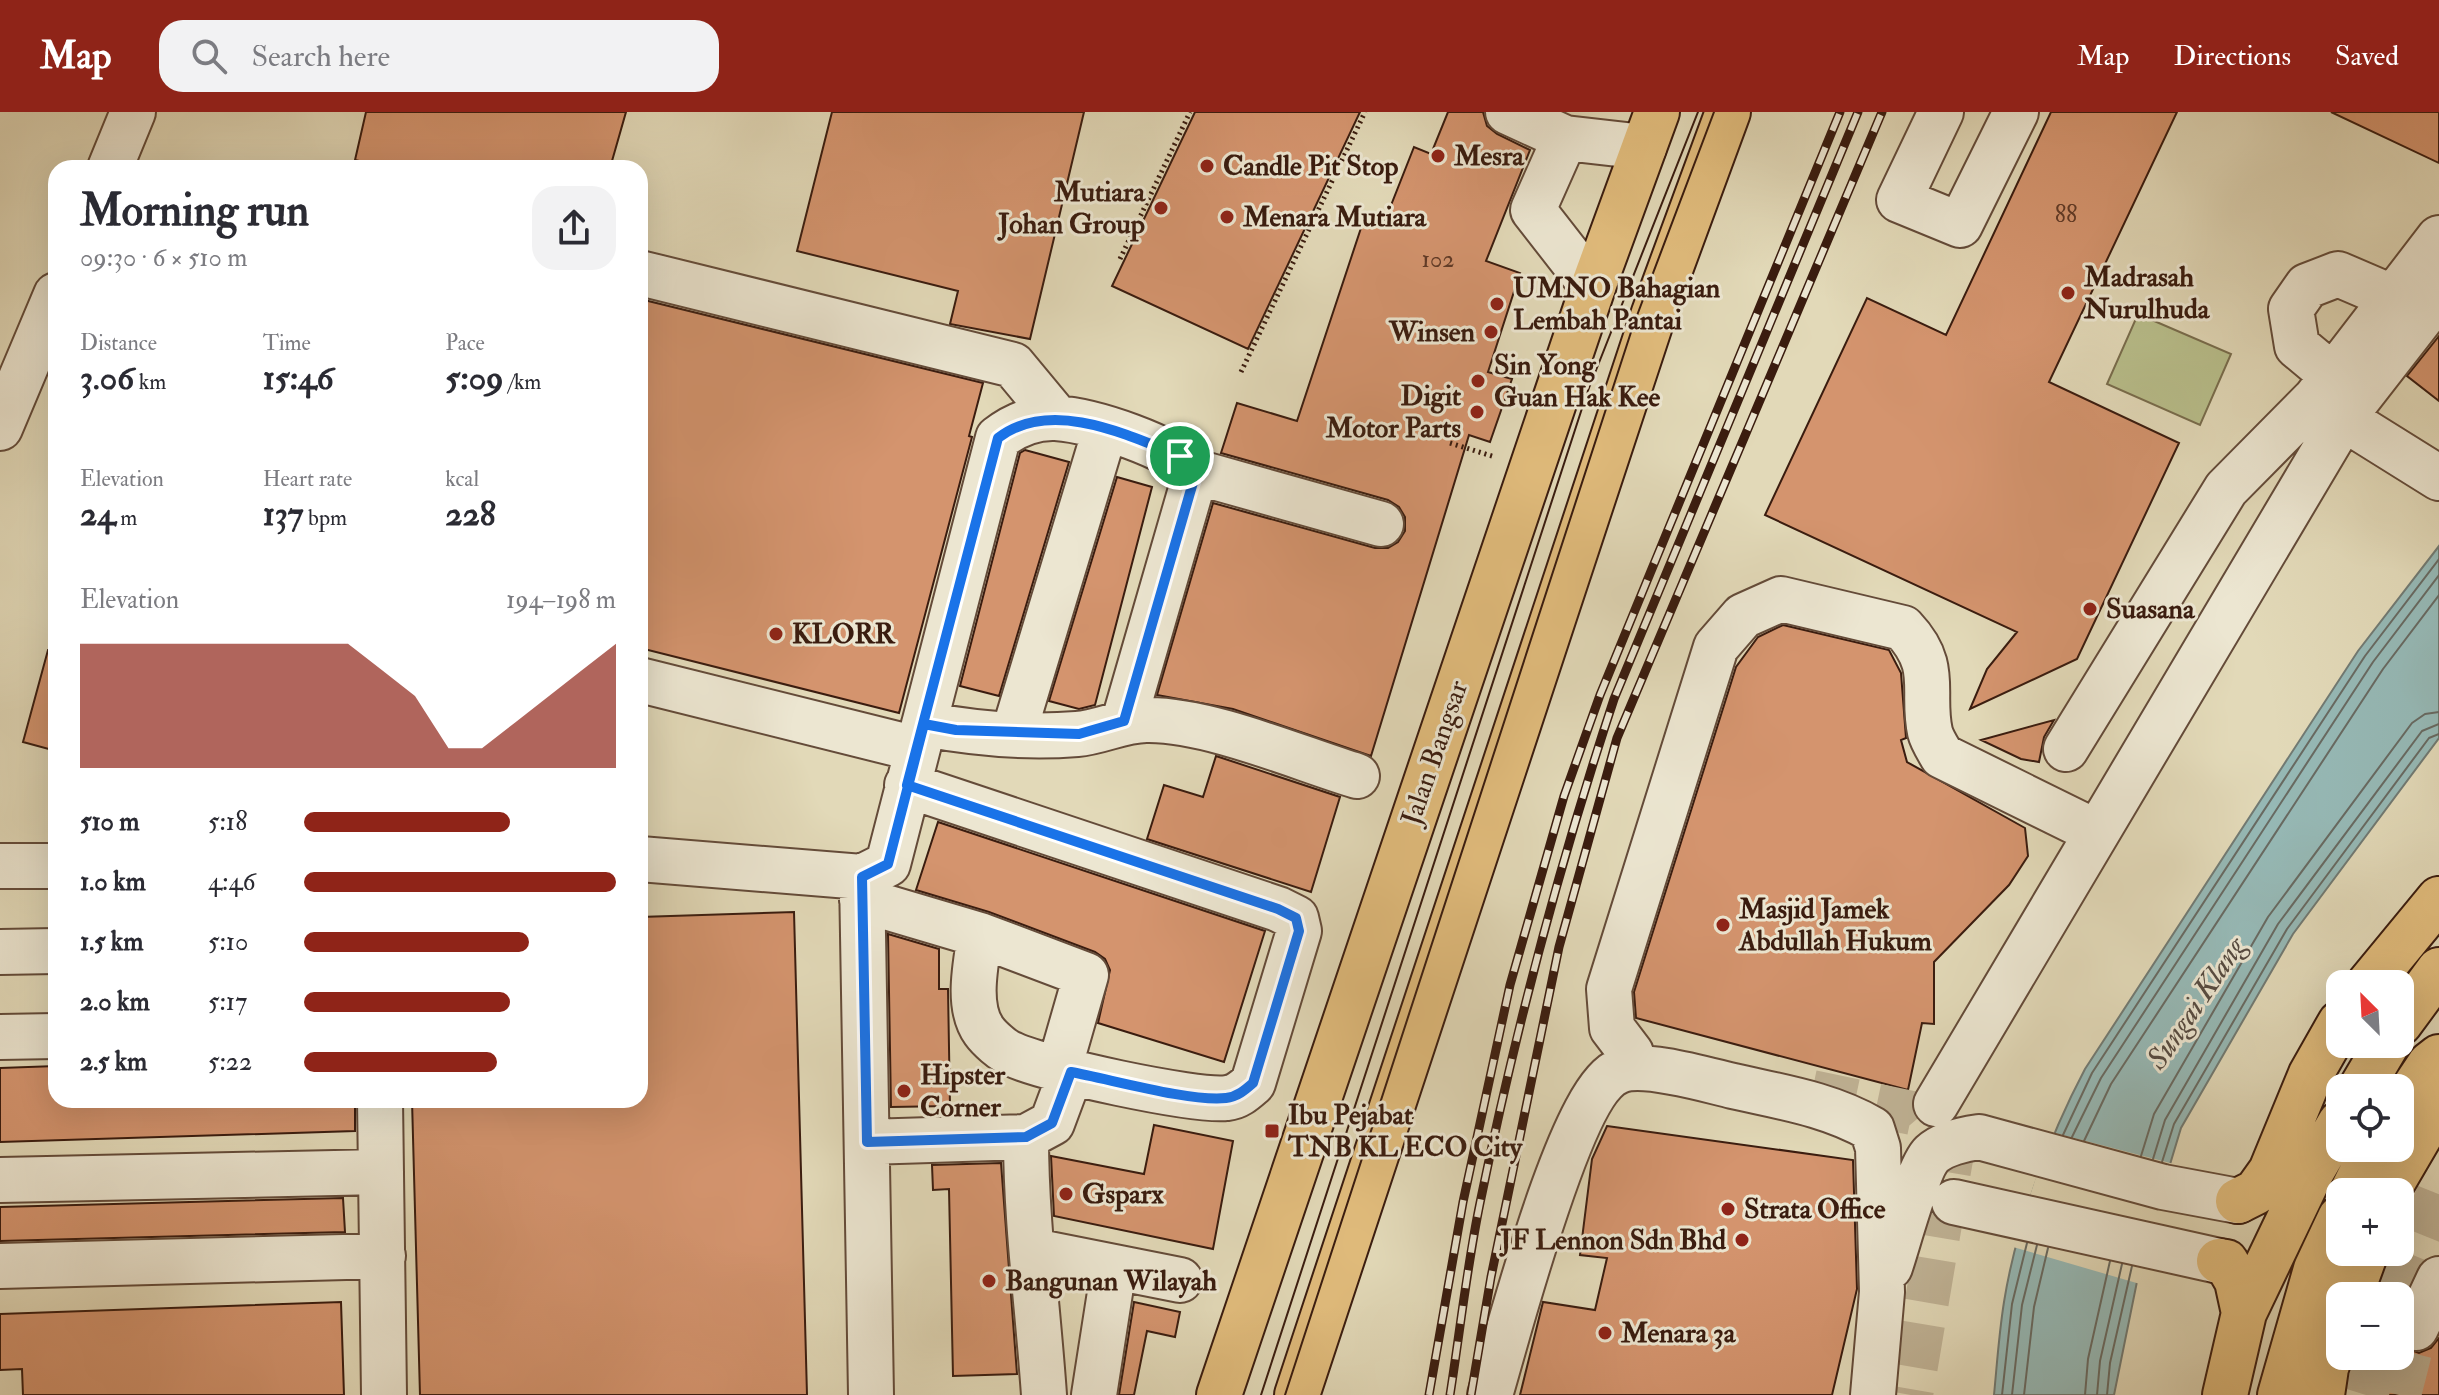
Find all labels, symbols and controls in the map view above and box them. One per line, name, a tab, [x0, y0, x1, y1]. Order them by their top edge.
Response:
search box	[159, 20, 719, 92]
text: Map	[40, 32, 111, 80]
icon: search	[187, 34, 231, 78]
text: Search here	[251, 38, 390, 75]
text: Map	[2077, 39, 2130, 74]
text: Directions	[2174, 39, 2291, 74]
text: Saved	[2335, 39, 2399, 74]
place label: Mesra	[1453, 139, 1525, 174]
marker: Mesra	[1429, 147, 1447, 165]
place label: Candle Pit Stop	[1223, 149, 1398, 184]
marker: Candle Pit Stop	[1198, 157, 1216, 175]
place label: Mutiara Johan Group	[996, 175, 1146, 242]
text: Morning run	[80, 184, 309, 239]
button: share	[532, 186, 616, 270]
marker: Mutiara Johan Group	[1152, 199, 1170, 217]
house number: 88	[2055, 199, 2077, 230]
place label: Menara Mutiara	[1242, 200, 1428, 235]
marker: Menara Mutiara	[1218, 208, 1236, 226]
text: 09:30 · 6 × 510 m	[80, 242, 247, 274]
house number: 102	[1422, 244, 1454, 275]
place label: Madrasah Nurulhuda	[2083, 260, 2211, 327]
place label: UMNO Bahagian Lembah Pantai	[1513, 271, 1721, 338]
marker: Madrasah Nurulhuda	[2059, 284, 2077, 302]
marker: UMNO Bahagian Lembah Pantai	[1488, 295, 1506, 313]
place label: Winsen	[1388, 315, 1476, 350]
marker: Winsen	[1482, 323, 1500, 341]
text: Distance	[80, 329, 157, 357]
text: Time	[263, 329, 311, 357]
text: Pace	[445, 329, 485, 357]
place label: Sin Yong Guan Hak Kee	[1494, 348, 1661, 415]
text: 3.06	[80, 357, 134, 400]
text: 15:46	[263, 357, 334, 400]
text: 5:09	[445, 357, 504, 400]
text: km	[134, 368, 166, 396]
text: /km	[504, 368, 541, 396]
marker: Sin Yong Guan Hak Kee	[1469, 372, 1487, 390]
place label: Digit Motor Parts	[1325, 379, 1461, 446]
marker: Digit Motor Parts	[1468, 403, 1486, 421]
pin	[1146, 422, 1214, 490]
icon: arrive	[1158, 434, 1202, 478]
text: Elevation	[80, 465, 164, 493]
text: Heart rate	[263, 465, 352, 493]
text: kcal	[445, 465, 479, 493]
text: 24	[80, 493, 116, 536]
text: 137	[263, 493, 303, 536]
text: 228	[445, 493, 496, 536]
text: m	[116, 504, 137, 532]
text: bpm	[303, 504, 347, 532]
text: Elevation	[80, 584, 179, 616]
text: 194–198 m	[506, 584, 616, 616]
place label: Suasana	[2106, 592, 2196, 627]
marker: Suasana	[2081, 600, 2099, 618]
place label: KLORR	[792, 617, 896, 652]
marker: KLORR	[767, 625, 785, 643]
street label: Jalan Bangsar	[1394, 675, 1476, 831]
text: 510 m	[80, 806, 140, 838]
text: 5:18	[208, 806, 247, 838]
text: 1.0 km	[80, 866, 146, 898]
text: 4:46	[208, 866, 256, 898]
place label: Masjid Jamek Abdullah Hukum	[1738, 892, 1932, 959]
marker: Masjid Jamek Abdullah Hukum	[1714, 916, 1732, 934]
text: 1.5 km	[80, 926, 143, 958]
text: 5:10	[208, 926, 248, 958]
water label: Sungai Klang	[2138, 928, 2255, 1077]
north arrow	[2326, 970, 2414, 1058]
map controls	[2326, 970, 2414, 1370]
text: 2.0 km	[80, 986, 150, 1018]
text: 5:17	[208, 986, 247, 1018]
text: 2.5 km	[80, 1046, 147, 1078]
text: 5:22	[208, 1046, 252, 1078]
place label: Hipster Corner	[920, 1058, 1006, 1125]
button: locate	[2326, 1074, 2414, 1162]
marker: Hipster Corner	[895, 1082, 913, 1100]
place label: Ibu Pejabat TNB KL ECO City	[1287, 1098, 1524, 1165]
marker: Ibu Pejabat TNB KL ECO City	[1263, 1122, 1281, 1140]
place label: Gsparx	[1082, 1177, 1164, 1212]
button: +	[2326, 1178, 2414, 1266]
marker: Gsparx	[1057, 1185, 1075, 1203]
place label: Strata Office	[1744, 1192, 1886, 1227]
marker: Strata Office	[1719, 1200, 1737, 1218]
place label: JF Lennon Sdn Bhd	[1498, 1223, 1726, 1258]
marker: JF Lennon Sdn Bhd	[1733, 1231, 1751, 1249]
place label: Bangunan Wilayah	[1005, 1264, 1217, 1299]
marker: Bangunan Wilayah	[980, 1272, 998, 1290]
button: −	[2326, 1282, 2414, 1370]
place label: Menara 3a	[1620, 1316, 1737, 1351]
marker: Menara 3a	[1596, 1324, 1614, 1342]

